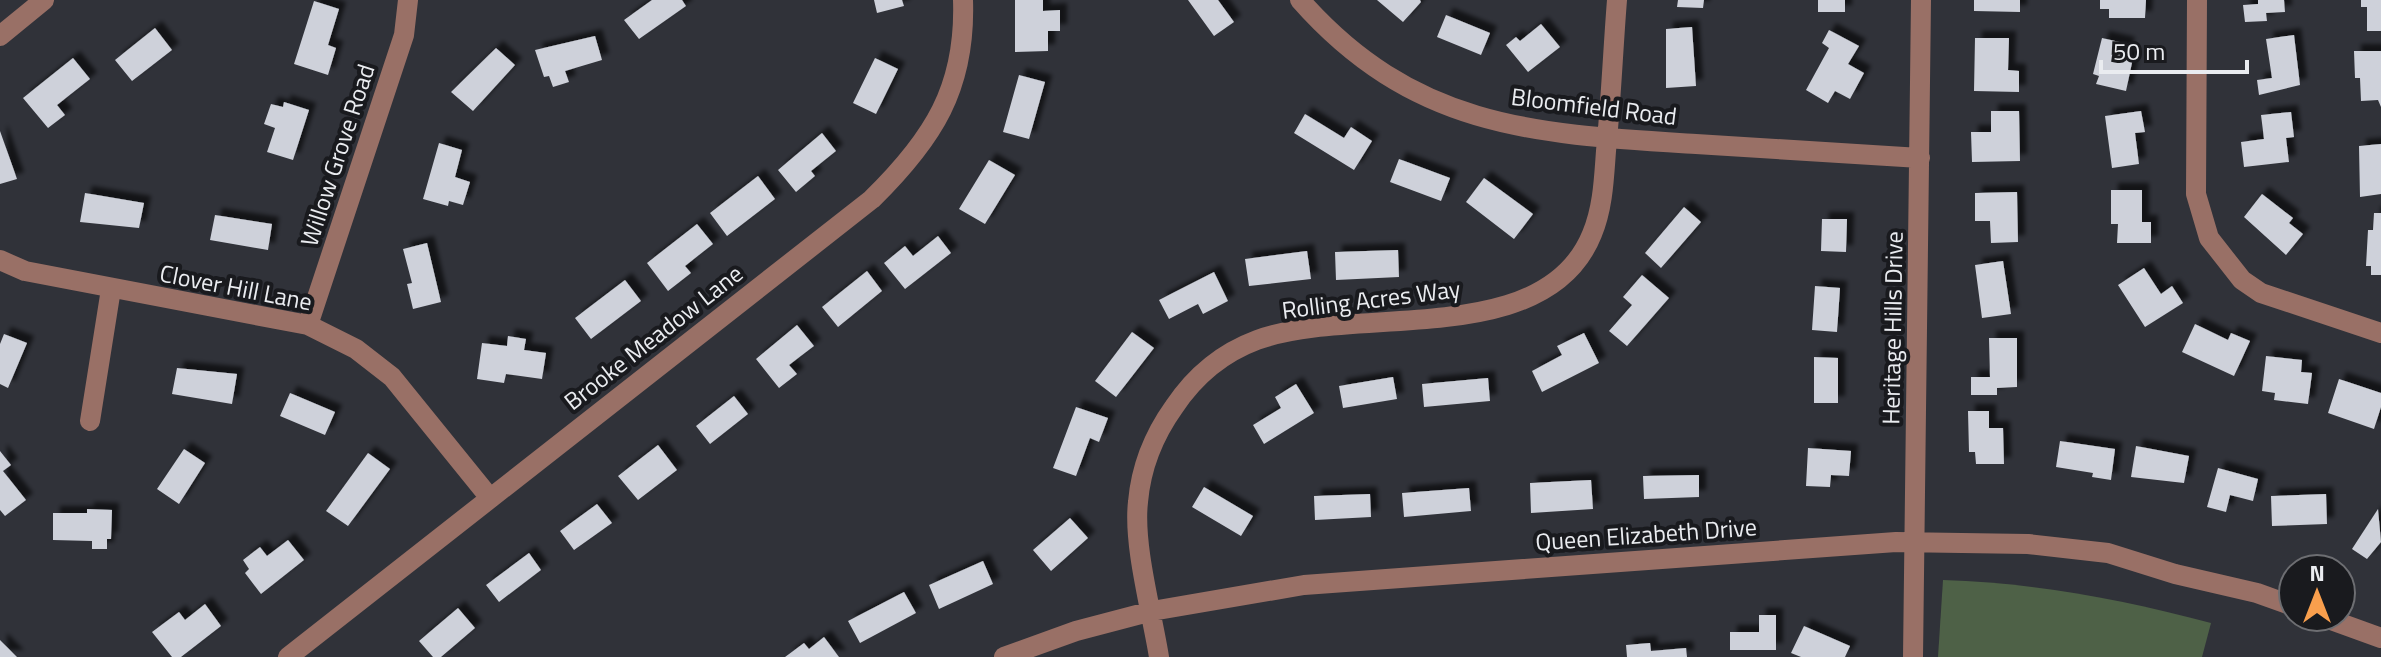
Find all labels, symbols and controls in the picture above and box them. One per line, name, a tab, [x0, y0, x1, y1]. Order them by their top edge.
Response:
scale bar	[2101, 24, 2247, 74]
text: 50 m	[2113, 33, 2165, 69]
street label: Willow Grove Road	[291, 59, 383, 251]
street label: Bloomfield Road	[1509, 78, 1679, 134]
street label: Heritage Hills Drive	[1872, 231, 1912, 425]
street label: Clover Hill Lane	[157, 255, 315, 319]
street label: Brooke Meadow Lane	[556, 256, 750, 418]
street label: Rolling Acres Way	[1280, 270, 1463, 328]
street label: Queen Elizabeth Drive	[1534, 508, 1758, 560]
north arrow	[2277, 553, 2357, 633]
text: N	[2309, 556, 2325, 590]

